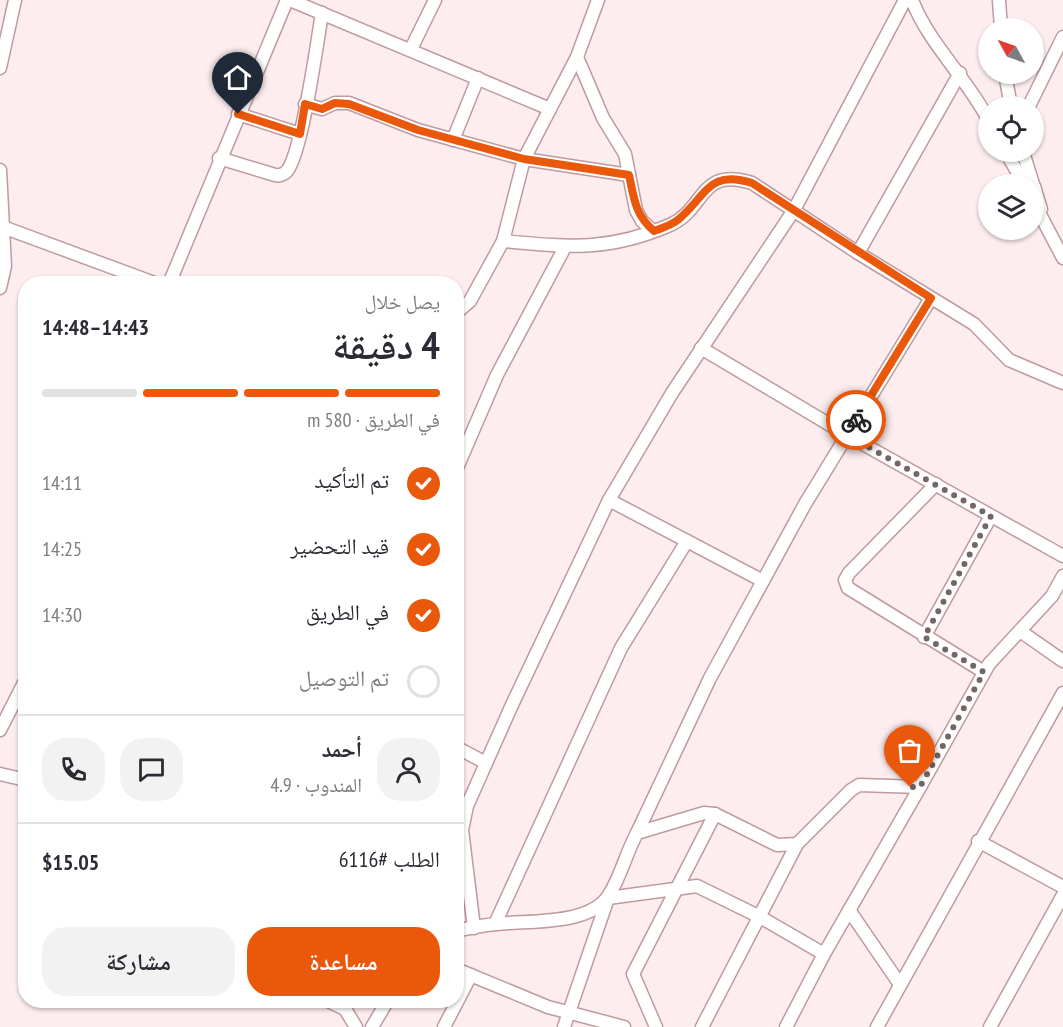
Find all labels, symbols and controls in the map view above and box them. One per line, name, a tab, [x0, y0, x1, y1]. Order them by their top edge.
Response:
north arrow	[978, 18, 1044, 84]
map controls	[978, 18, 1044, 240]
pin	[212, 52, 263, 114]
icon: home	[221, 61, 254, 94]
button: locate	[978, 96, 1044, 162]
button: layers	[978, 174, 1044, 240]
text: يصل خلال	[365, 289, 440, 315]
text: 14:43–14:48	[42, 313, 149, 341]
text: 4 دقيقة	[332, 319, 440, 370]
courier	[826, 390, 886, 450]
icon: bike	[840, 404, 873, 437]
text: في الطريق · 580 m	[307, 407, 440, 433]
text: تم التأكيد	[314, 466, 389, 494]
icon: check	[407, 467, 440, 500]
text: 14:11	[42, 470, 82, 496]
text: قيد التحضير	[290, 532, 389, 560]
icon: check	[407, 533, 440, 566]
text: 14:25	[42, 536, 82, 562]
text: في الطريق	[306, 598, 389, 626]
icon: check	[407, 599, 440, 632]
text: 14:30	[42, 602, 82, 628]
text: تم التوصيل	[299, 664, 389, 692]
pin	[884, 725, 935, 787]
icon: bag	[893, 734, 926, 767]
text: أحمد	[322, 735, 362, 763]
button: phone	[42, 738, 105, 801]
button: chat	[120, 738, 183, 801]
button: person	[377, 738, 440, 801]
text: المندوب · 4.9	[270, 772, 362, 798]
text: الطلب #6116	[339, 845, 440, 873]
text: $15.05	[42, 848, 99, 876]
button: مشاركة	[42, 927, 235, 996]
button: مساعدة	[247, 927, 440, 996]

